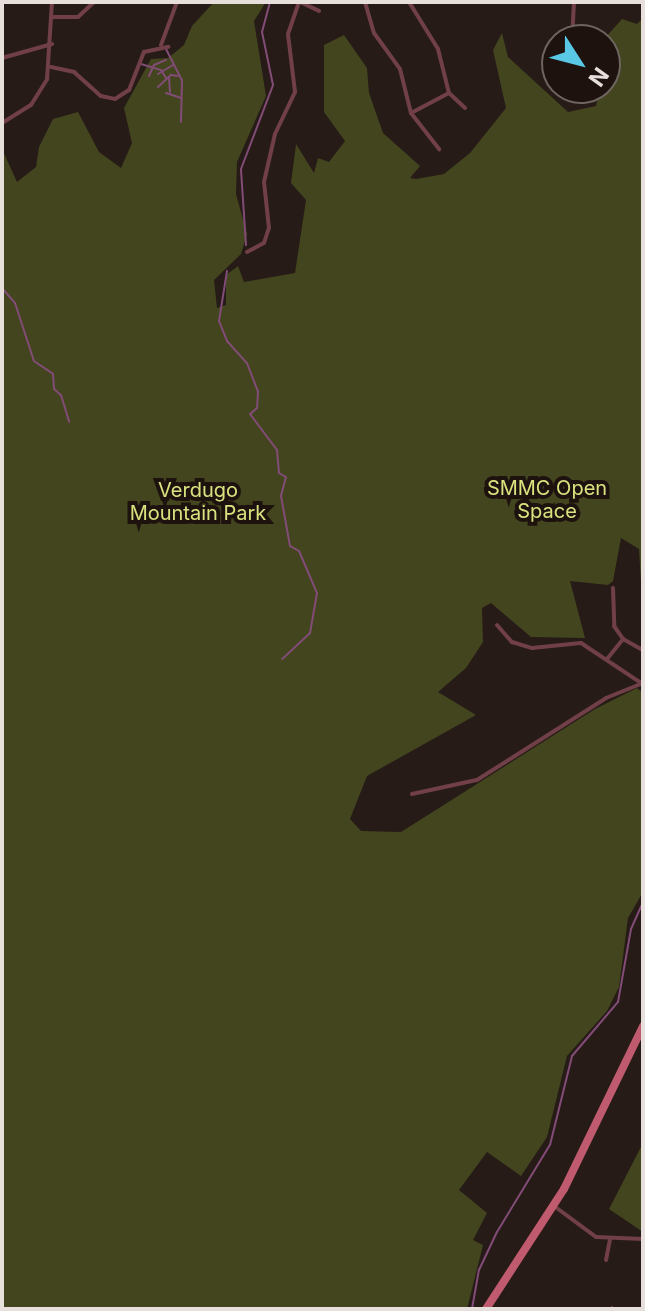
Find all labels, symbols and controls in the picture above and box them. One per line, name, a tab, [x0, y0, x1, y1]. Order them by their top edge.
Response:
north arrow	[541, 24, 621, 104]
text: N	[583, 63, 614, 91]
park label: SMMC Open Space	[487, 476, 607, 523]
park label: Verdugo Mountain Park	[130, 479, 266, 526]

